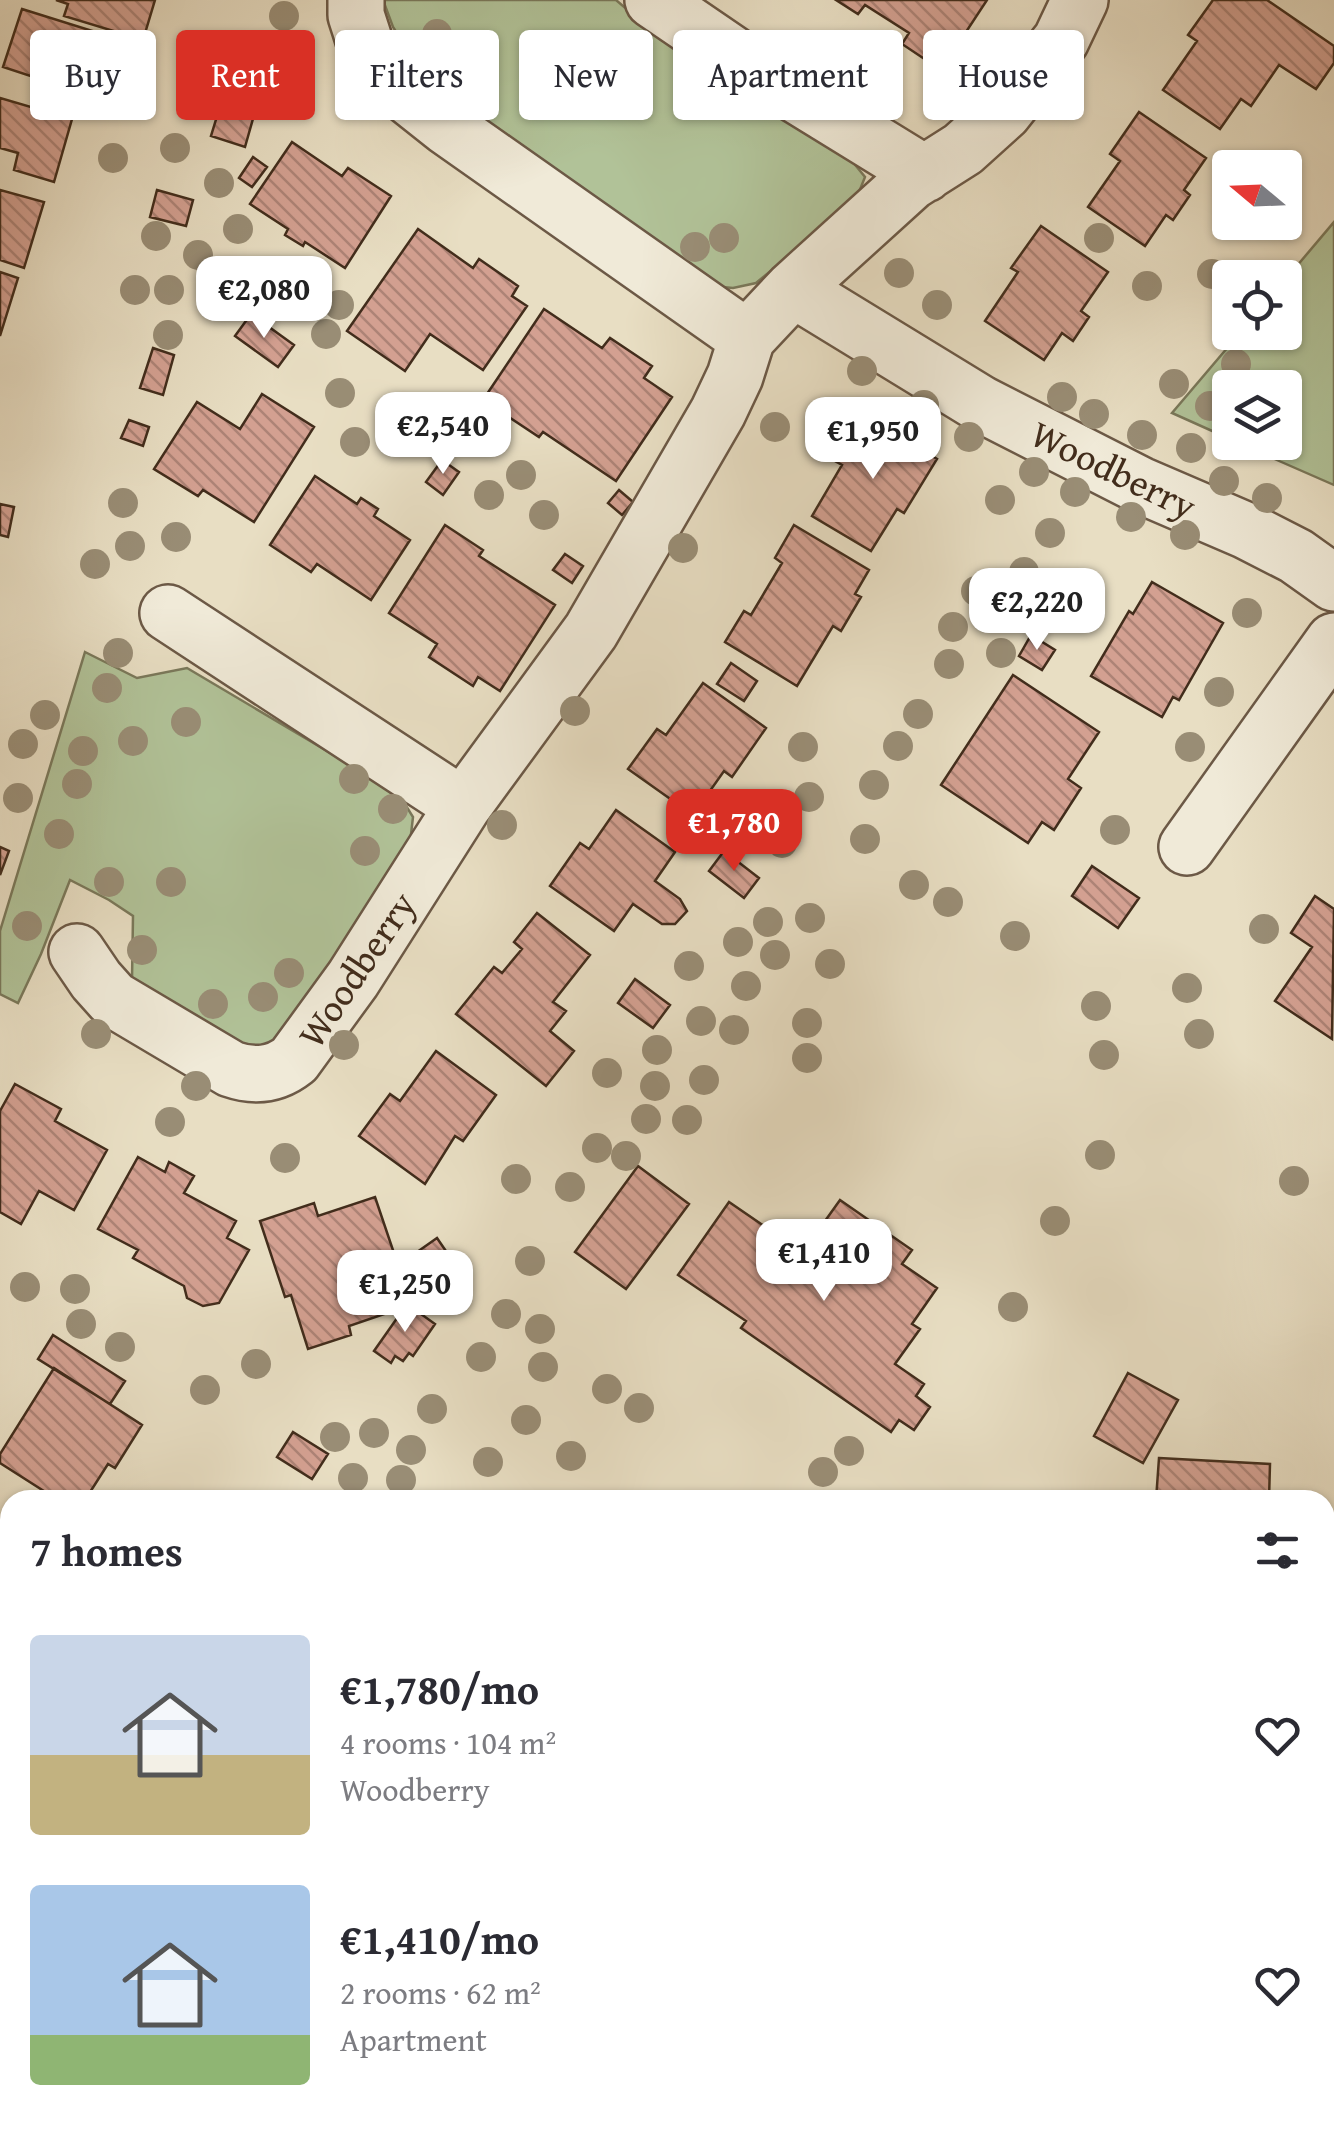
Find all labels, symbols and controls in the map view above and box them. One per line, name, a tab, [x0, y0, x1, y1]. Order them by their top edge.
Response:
chip: Buy	[30, 30, 156, 120]
chip: Rent	[176, 30, 315, 120]
chip: Filters	[335, 30, 499, 120]
chip: New	[519, 30, 653, 120]
chip: Apartment	[673, 30, 903, 120]
chip: House	[923, 30, 1084, 120]
north arrow	[1212, 150, 1302, 240]
map controls	[1212, 150, 1302, 460]
pin: €2,080	[183, 256, 345, 341]
button: locate	[1212, 260, 1302, 350]
text: €2,080	[218, 265, 310, 312]
button: layers	[1212, 370, 1302, 460]
pin: €2,540	[362, 392, 524, 477]
pin: €1,950	[792, 397, 954, 482]
text: €2,540	[397, 401, 489, 448]
street label: Woodberry	[1022, 405, 1206, 533]
text: €1,950	[827, 406, 919, 453]
pin: €2,220	[956, 568, 1118, 653]
text: €2,220	[991, 577, 1083, 624]
pin: €1,780	[653, 789, 815, 874]
text: €1,780	[688, 798, 780, 845]
street label: Woodberry	[283, 880, 429, 1058]
pin: €1,410	[743, 1219, 905, 1304]
text: €1,410	[778, 1228, 870, 1275]
pin: €1,250	[324, 1250, 486, 1335]
text: €1,250	[359, 1259, 451, 1306]
text: 7 homes	[30, 1520, 183, 1581]
icon: filters	[1250, 1523, 1305, 1578]
text: €1,780/mo	[340, 1658, 539, 1719]
icon: home	[110, 1675, 230, 1795]
icon: heart	[1250, 1708, 1305, 1763]
text: 4 rooms · 104 m²	[340, 1719, 556, 1766]
text: Woodberry	[340, 1766, 490, 1813]
text: €1,410/mo	[340, 1908, 539, 1969]
icon: home	[110, 1925, 230, 2045]
icon: heart	[1250, 1958, 1305, 2013]
text: 2 rooms · 62 m²	[340, 1969, 541, 2016]
text: Apartment	[340, 2016, 487, 2063]

